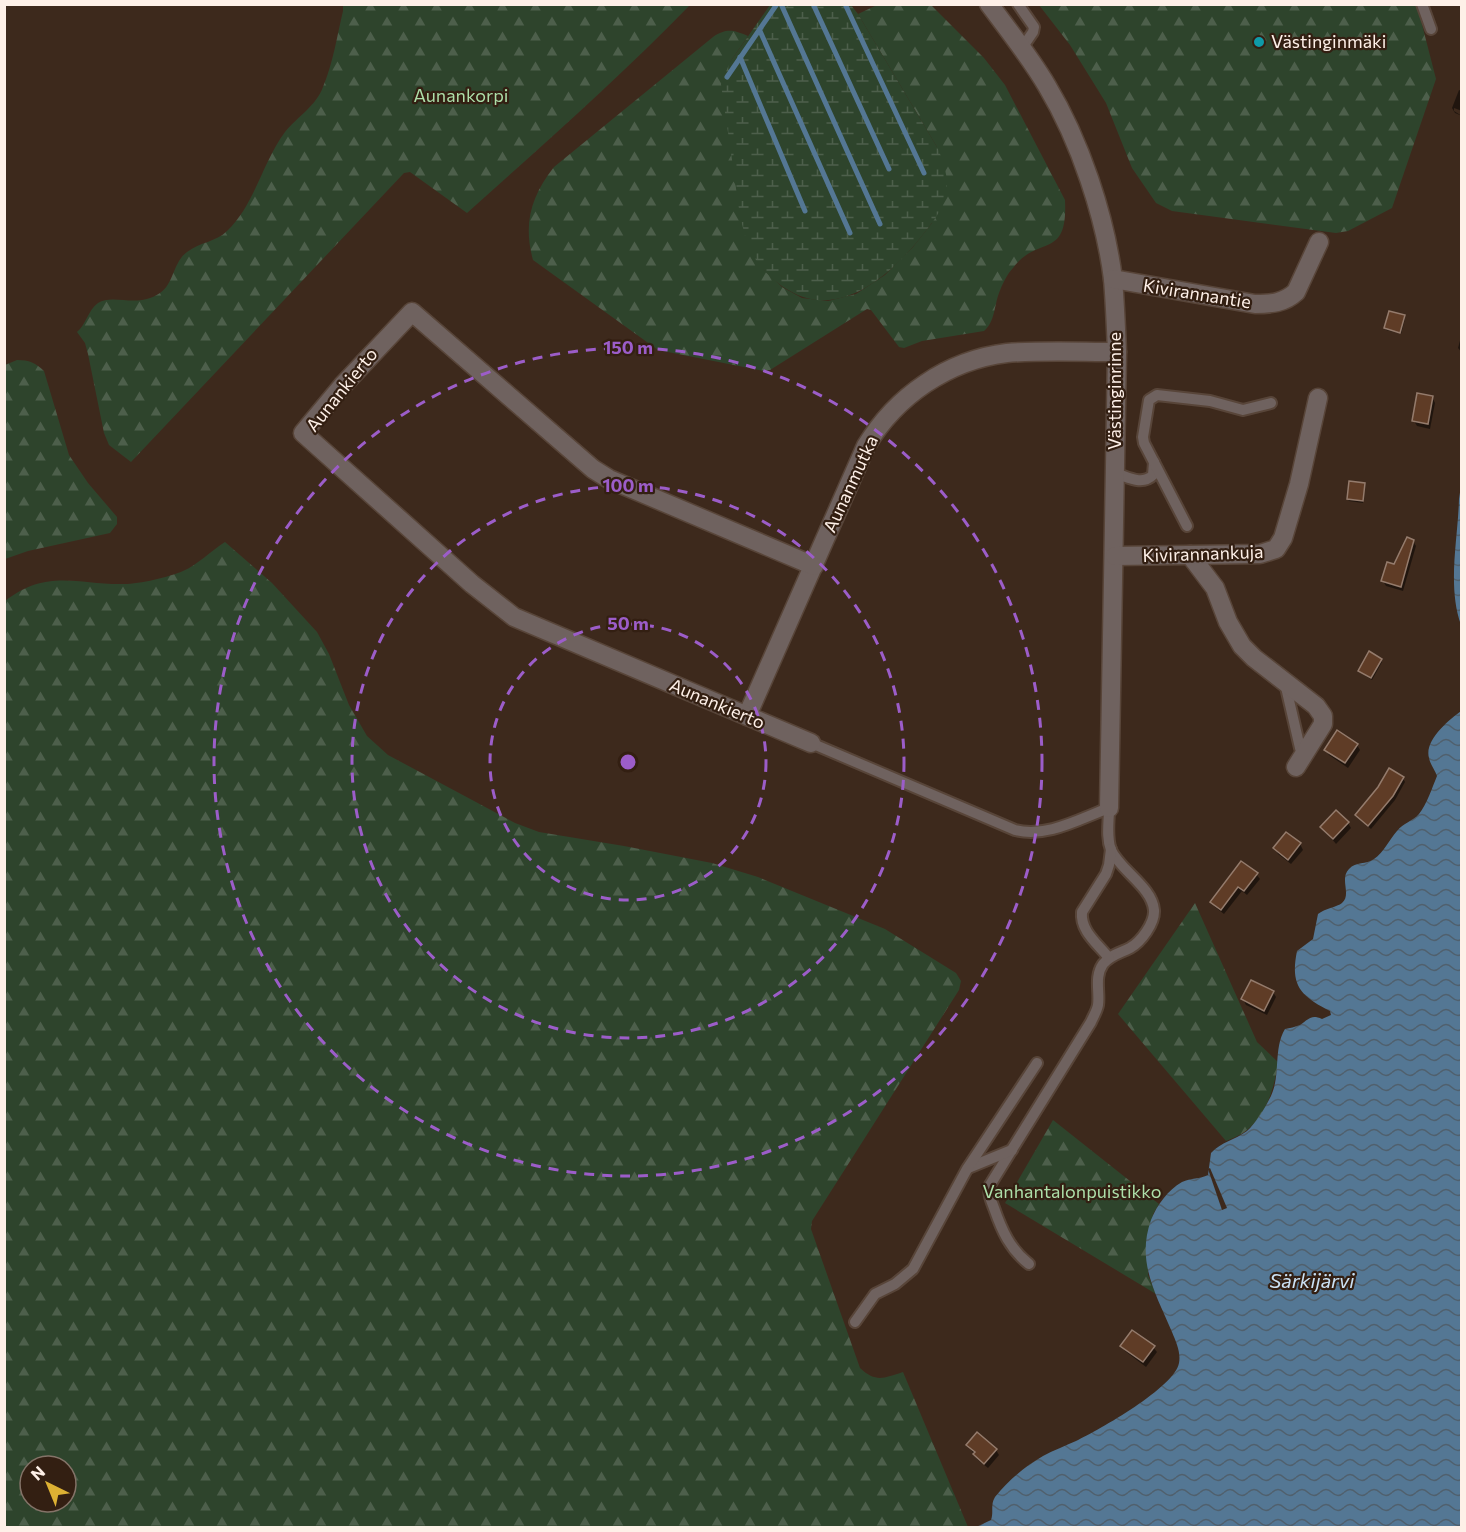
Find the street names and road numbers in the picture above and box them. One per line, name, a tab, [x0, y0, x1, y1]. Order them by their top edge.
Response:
street label: Kivirannantie	[1142, 274, 1253, 312]
street label: Västinginrinne	[1103, 332, 1125, 450]
street label: Aunankierto	[301, 343, 382, 436]
street label: Aunanmutka	[818, 432, 882, 536]
street label: Kivirannankuja	[1142, 540, 1264, 566]
street label: Aunankierto	[666, 673, 768, 733]

